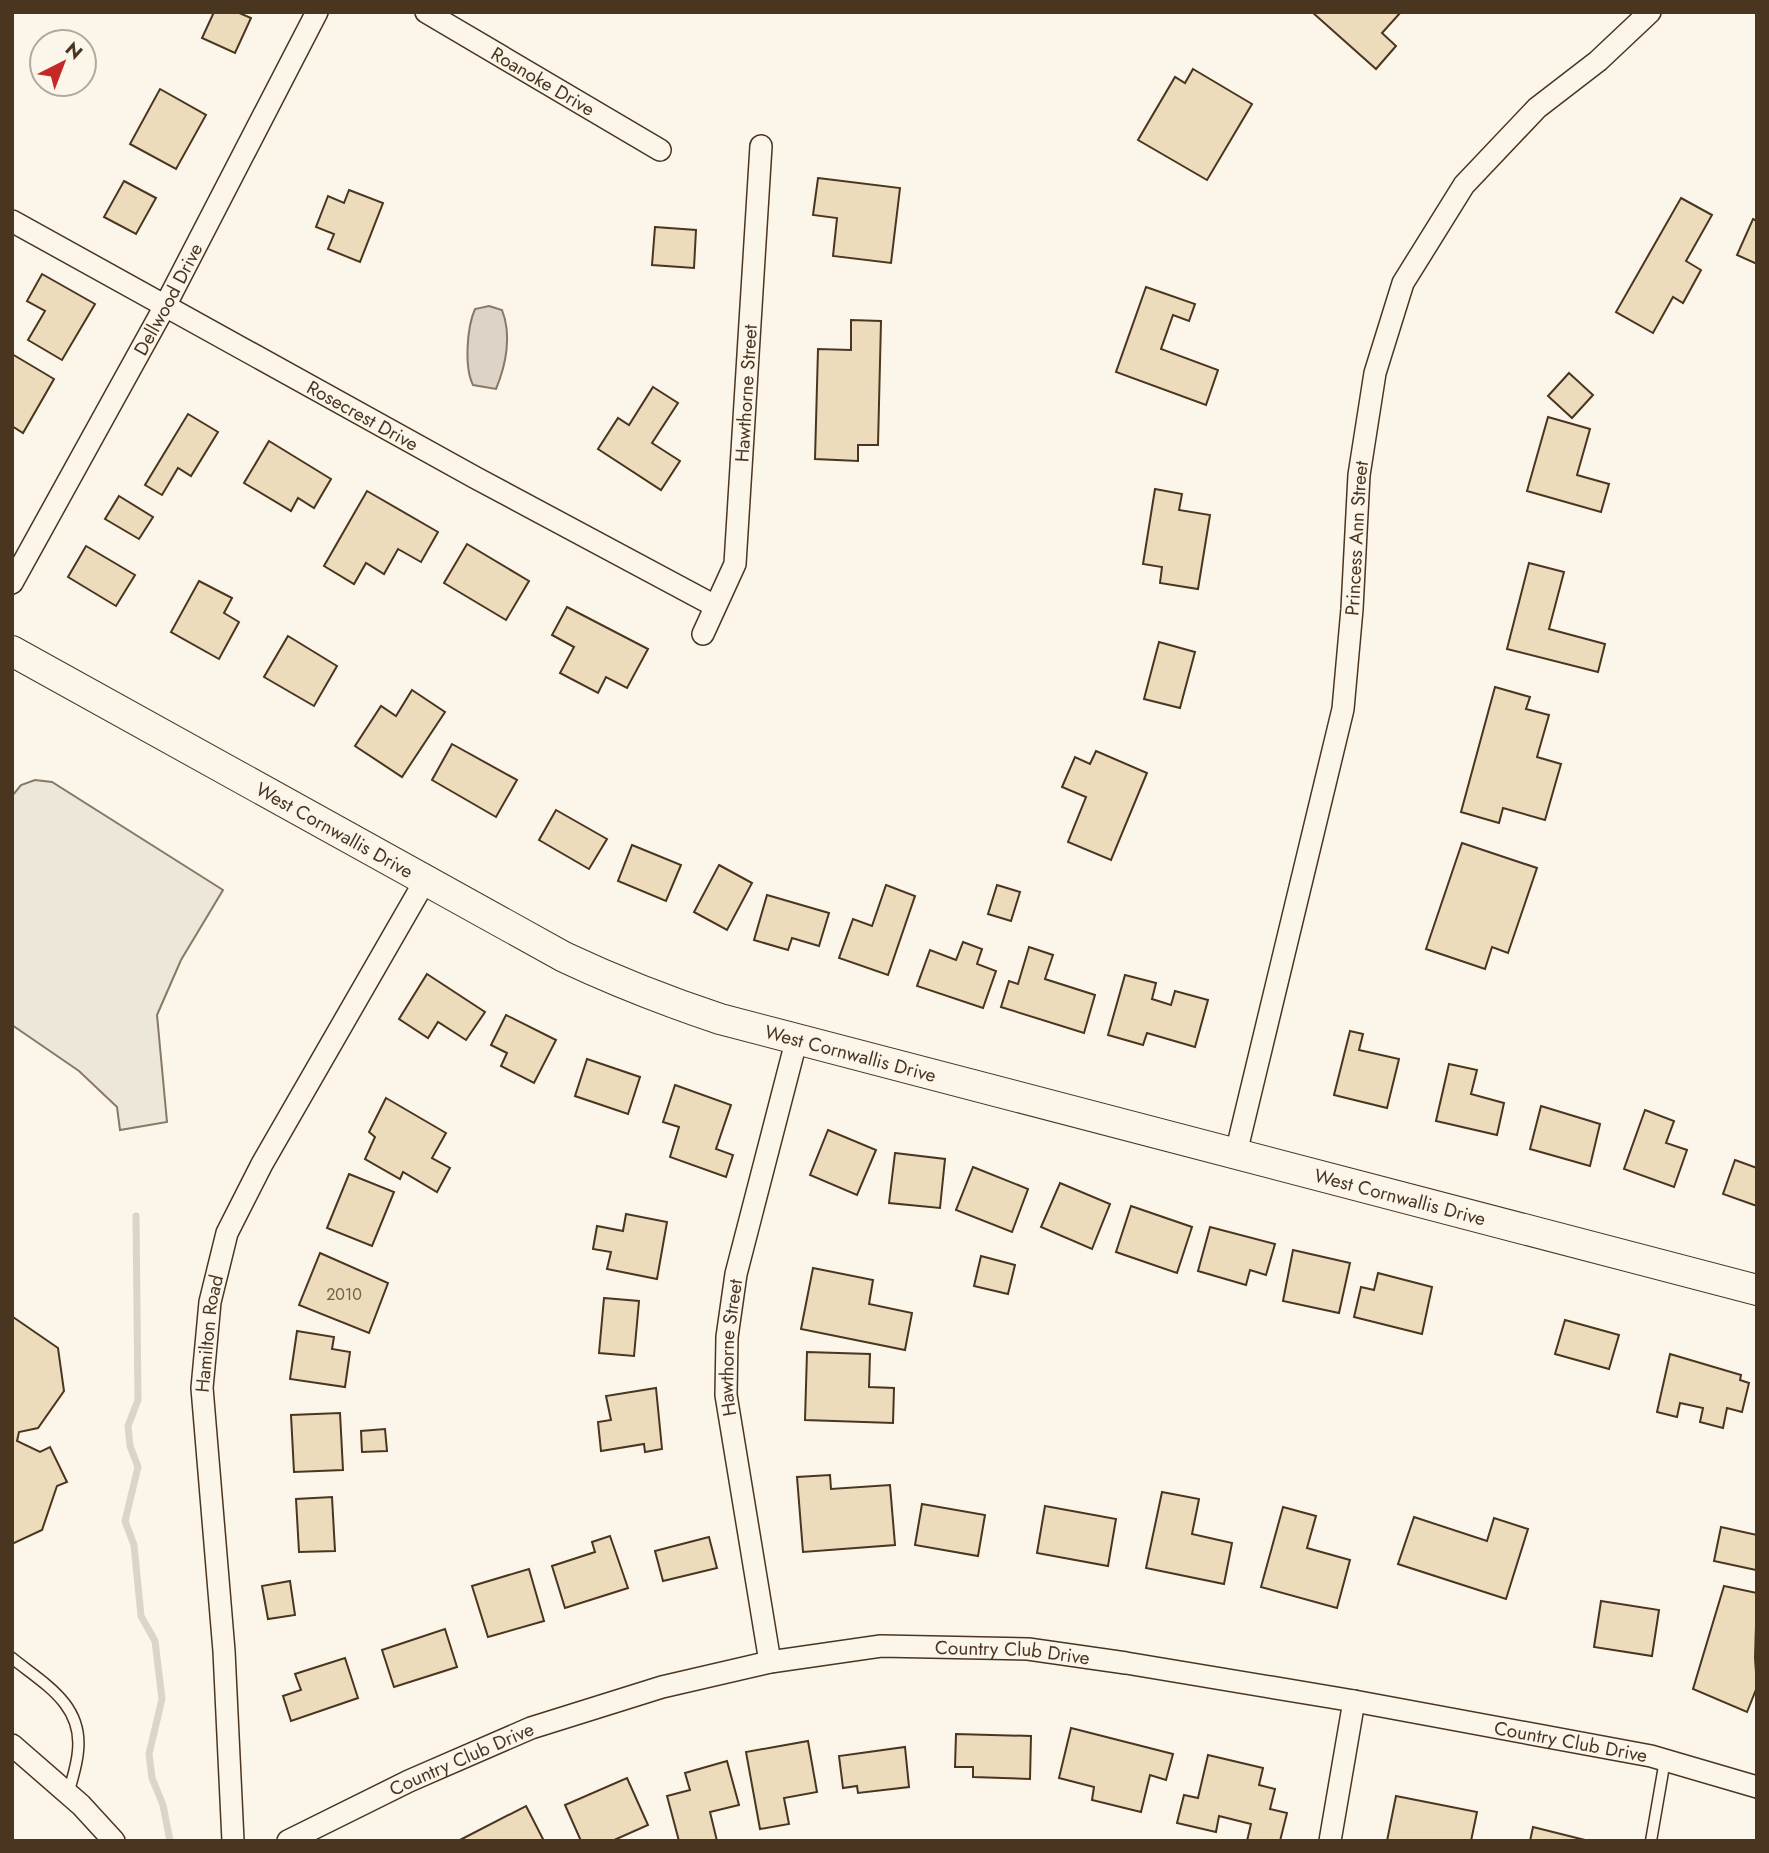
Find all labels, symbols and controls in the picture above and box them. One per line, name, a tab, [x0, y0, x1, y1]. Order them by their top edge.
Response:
north arrow	[28, 28, 98, 98]
text: N	[59, 36, 89, 66]
street label: Roanoke Drive	[486, 40, 600, 122]
street label: Dellwood Drive	[127, 238, 209, 360]
street label: Hawthorne Street	[728, 323, 763, 463]
street label: Rosecrest Drive	[302, 373, 424, 457]
street label: Princess Ann Street	[1338, 458, 1375, 617]
street label: West Cornwallis Drive	[251, 775, 419, 885]
street label: West Cornwallis Drive	[762, 1018, 939, 1089]
street label: West Cornwallis Drive	[1311, 1161, 1489, 1232]
street label: Hamilton Road	[188, 1272, 230, 1394]
street label: Hawthorne Street	[713, 1277, 749, 1418]
house number: 2010	[326, 1283, 362, 1306]
street label: Country Club Drive	[935, 1634, 1092, 1671]
street label: Country Club Drive	[1492, 1714, 1650, 1769]
street label: Country Club Drive	[384, 1715, 538, 1802]

